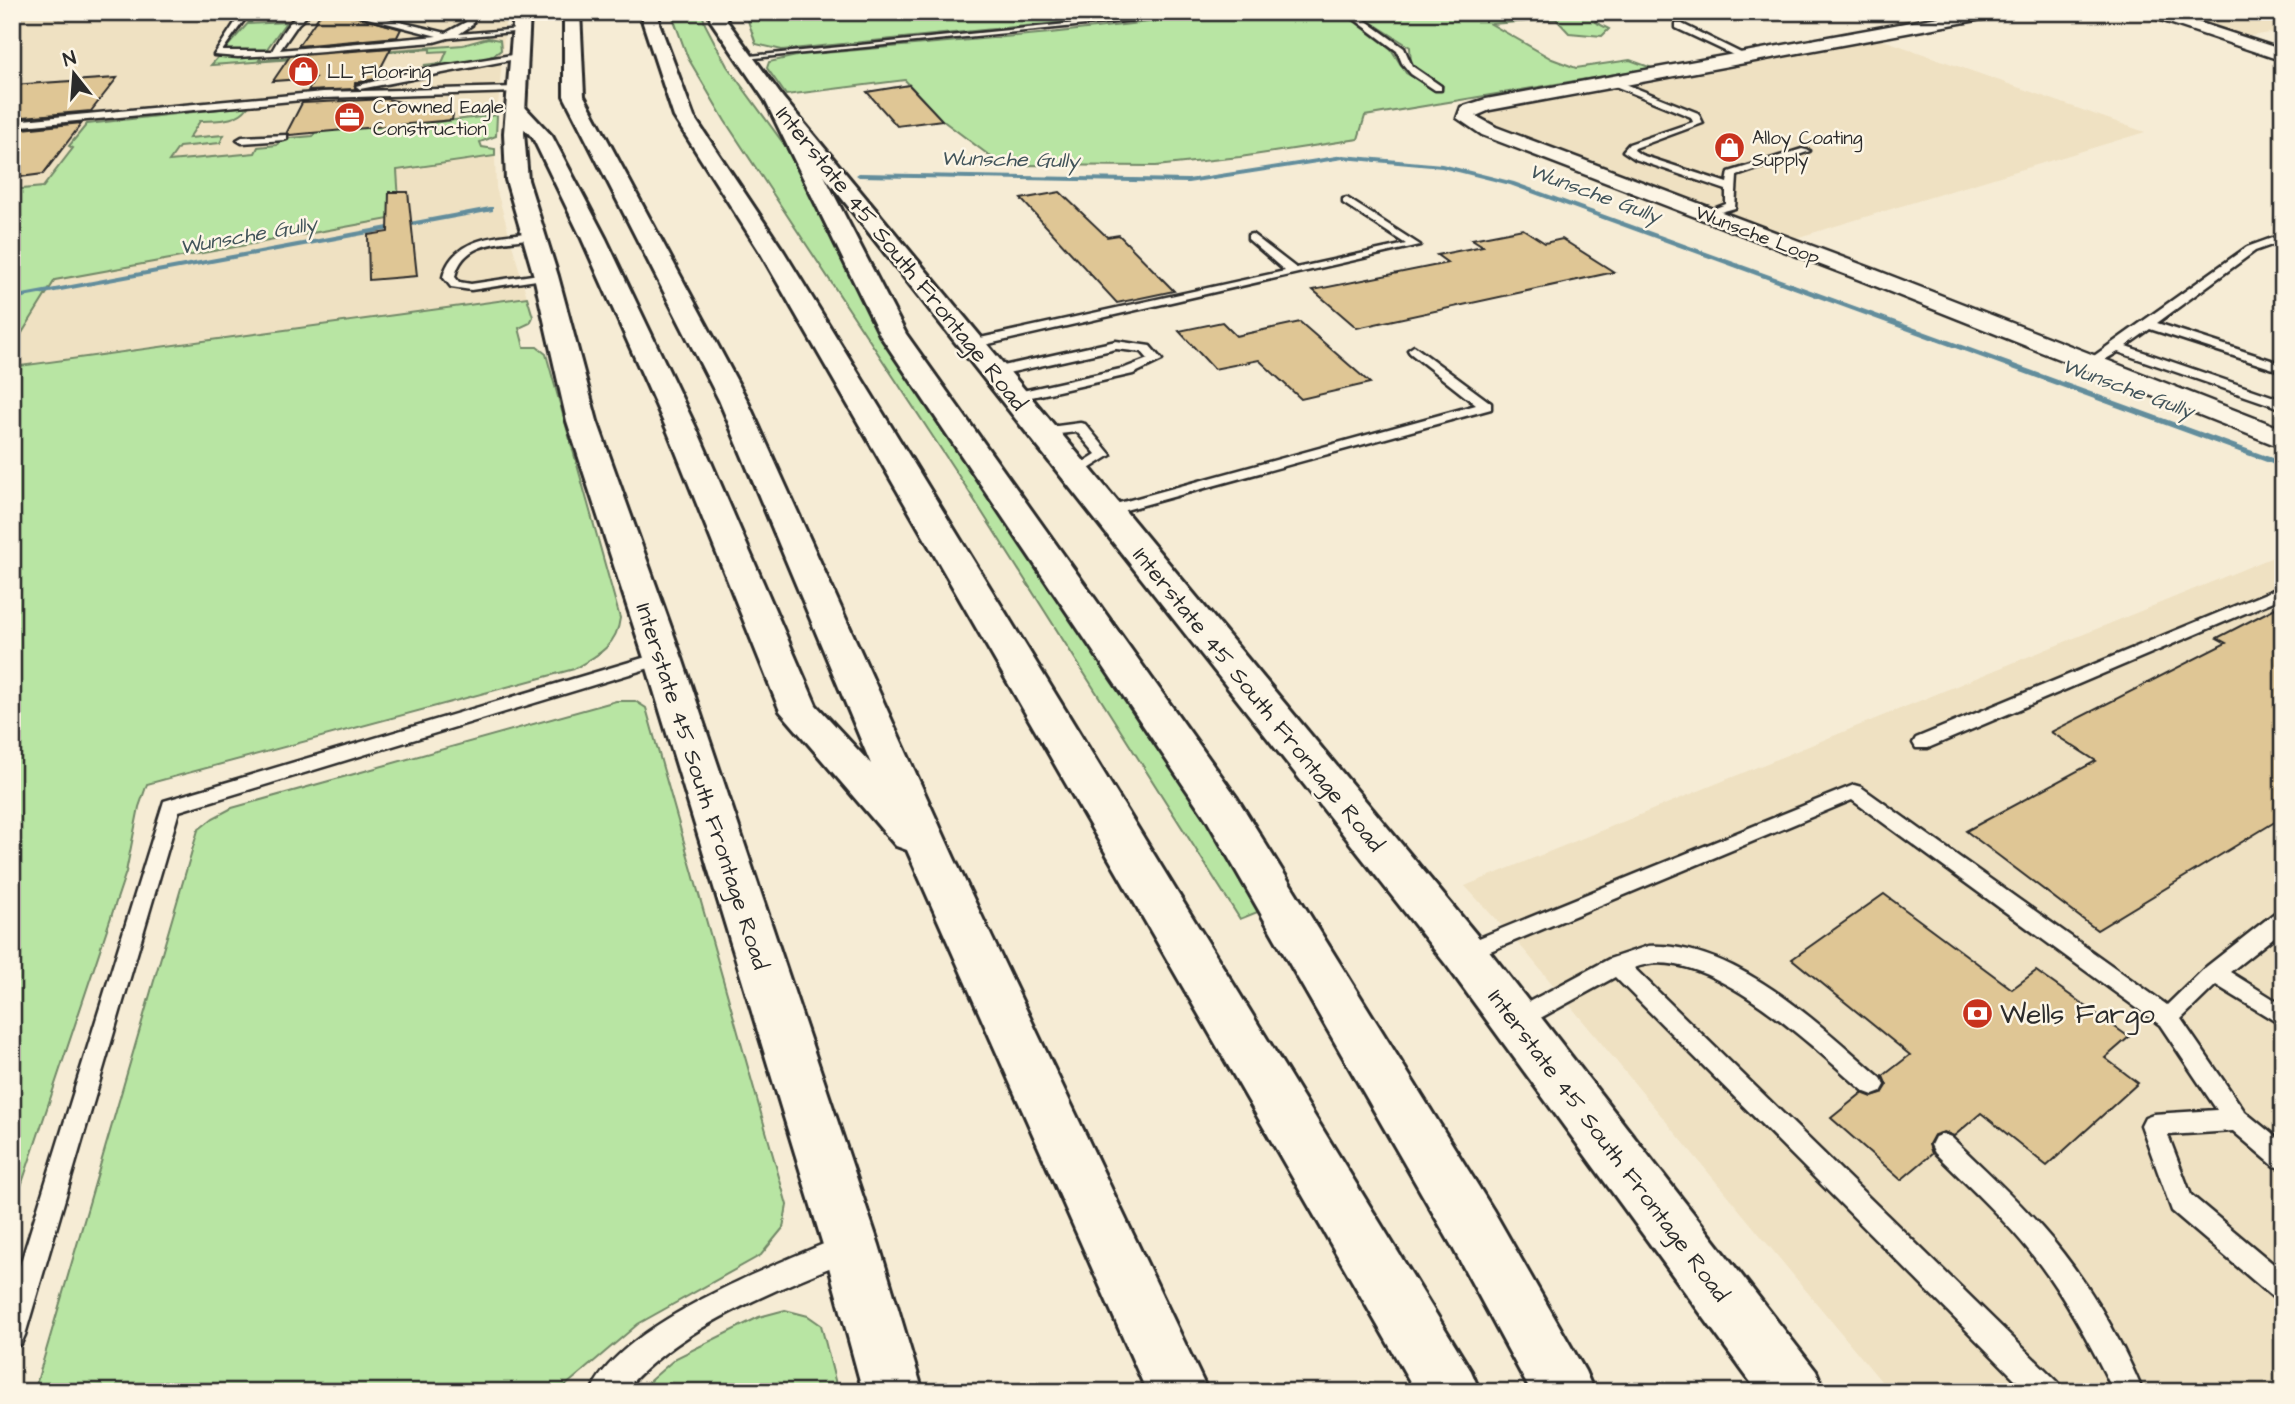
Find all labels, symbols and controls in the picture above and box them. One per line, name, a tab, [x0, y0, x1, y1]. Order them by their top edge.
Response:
north arrow	[38, 38, 108, 108]
text: N	[60, 45, 79, 74]
shop icon: LL Flooring	[287, 54, 321, 88]
place label: LL Flooring	[327, 59, 431, 87]
place label: Crowned Eagle Construction	[373, 94, 504, 143]
street label: Interstate 45 South Frontage Road	[767, 99, 1035, 419]
office icon: Crowned Eagle Construction	[333, 100, 367, 134]
place label: Alloy Coating Supply	[1752, 125, 1863, 175]
shop icon: Alloy Coating Supply	[1712, 131, 1746, 165]
water label: Wunsche Gully	[941, 144, 1082, 176]
water label: Wunsche Gully	[1525, 156, 1667, 233]
street label: Wunsche Loop	[1691, 199, 1824, 272]
water label: Wunsche Gully	[177, 209, 321, 263]
water label: Wunsche Gully	[2058, 351, 2200, 428]
street label: Interstate 45 South Frontage Road	[1124, 540, 1392, 860]
street label: Interstate 45 South Frontage Road	[627, 599, 777, 974]
street label: Interstate 45 South Frontage Road	[1479, 983, 1737, 1309]
place label: Wells Fargo	[2000, 995, 2155, 1035]
bank icon: Wells Fargo	[1960, 996, 1994, 1030]

